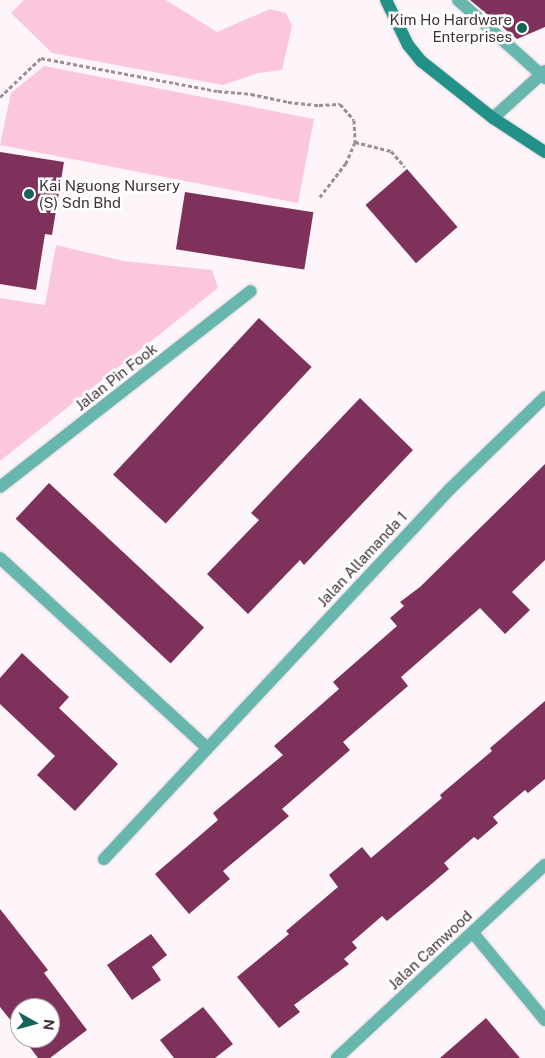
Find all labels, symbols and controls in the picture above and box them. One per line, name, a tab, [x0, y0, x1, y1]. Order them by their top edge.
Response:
place label: Kim Ho Hardware Enterprises	[389, 10, 512, 45]
marker: Kim Ho Hardware Enterprises	[516, 22, 528, 34]
place label: Kai Nguong Nursery (S) Sdn Bhd	[39, 176, 180, 211]
marker: Kai Nguong Nursery (S) Sdn Bhd	[23, 188, 35, 200]
street label: Jalan Pin Fook	[71, 339, 161, 415]
street label: Jalan Allamanda 1	[313, 508, 411, 610]
street label: Jalan Camwood	[384, 907, 476, 993]
north arrow	[10, 998, 60, 1048]
text: N	[40, 1018, 58, 1031]

